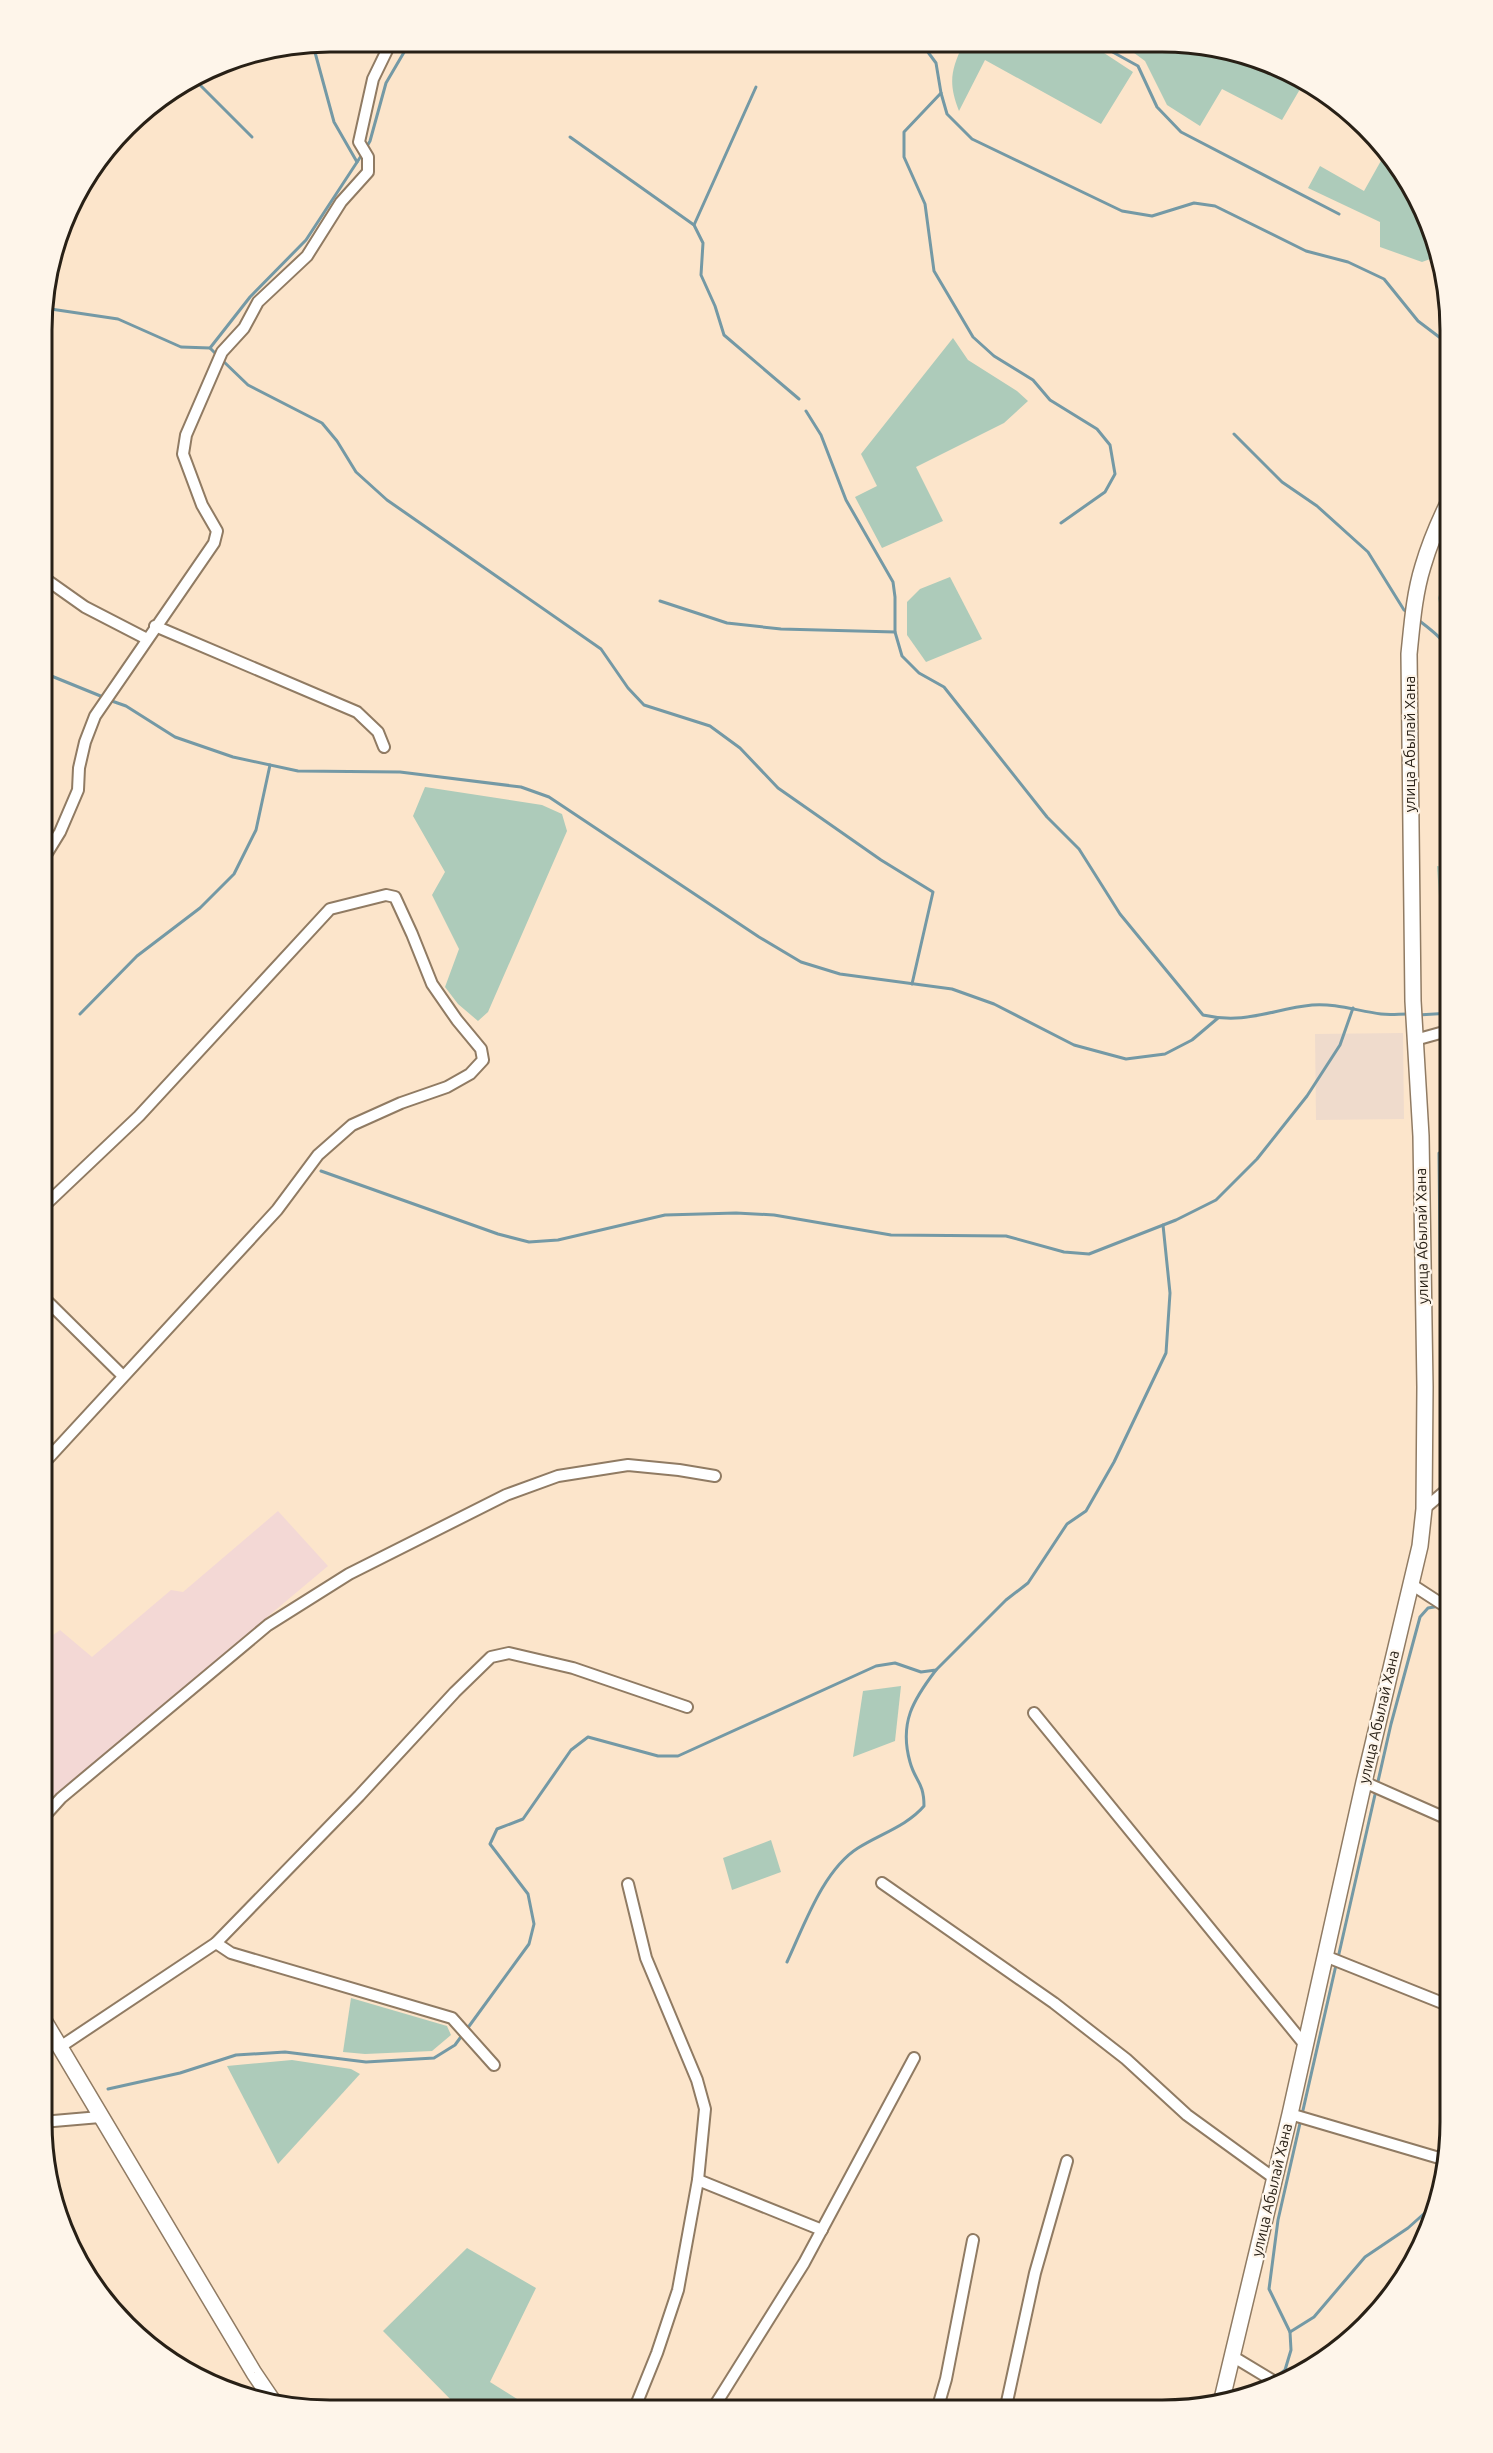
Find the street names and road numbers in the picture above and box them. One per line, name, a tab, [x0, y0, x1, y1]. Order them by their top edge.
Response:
street label: улица Абылай Хана	[1401, 676, 1418, 812]
street label: улица Абылай Хана	[1412, 1168, 1431, 1304]
street label: улица Абылай Хана	[1355, 1649, 1402, 1785]
street label: улица Абылай Хана	[1248, 2122, 1295, 2258]

